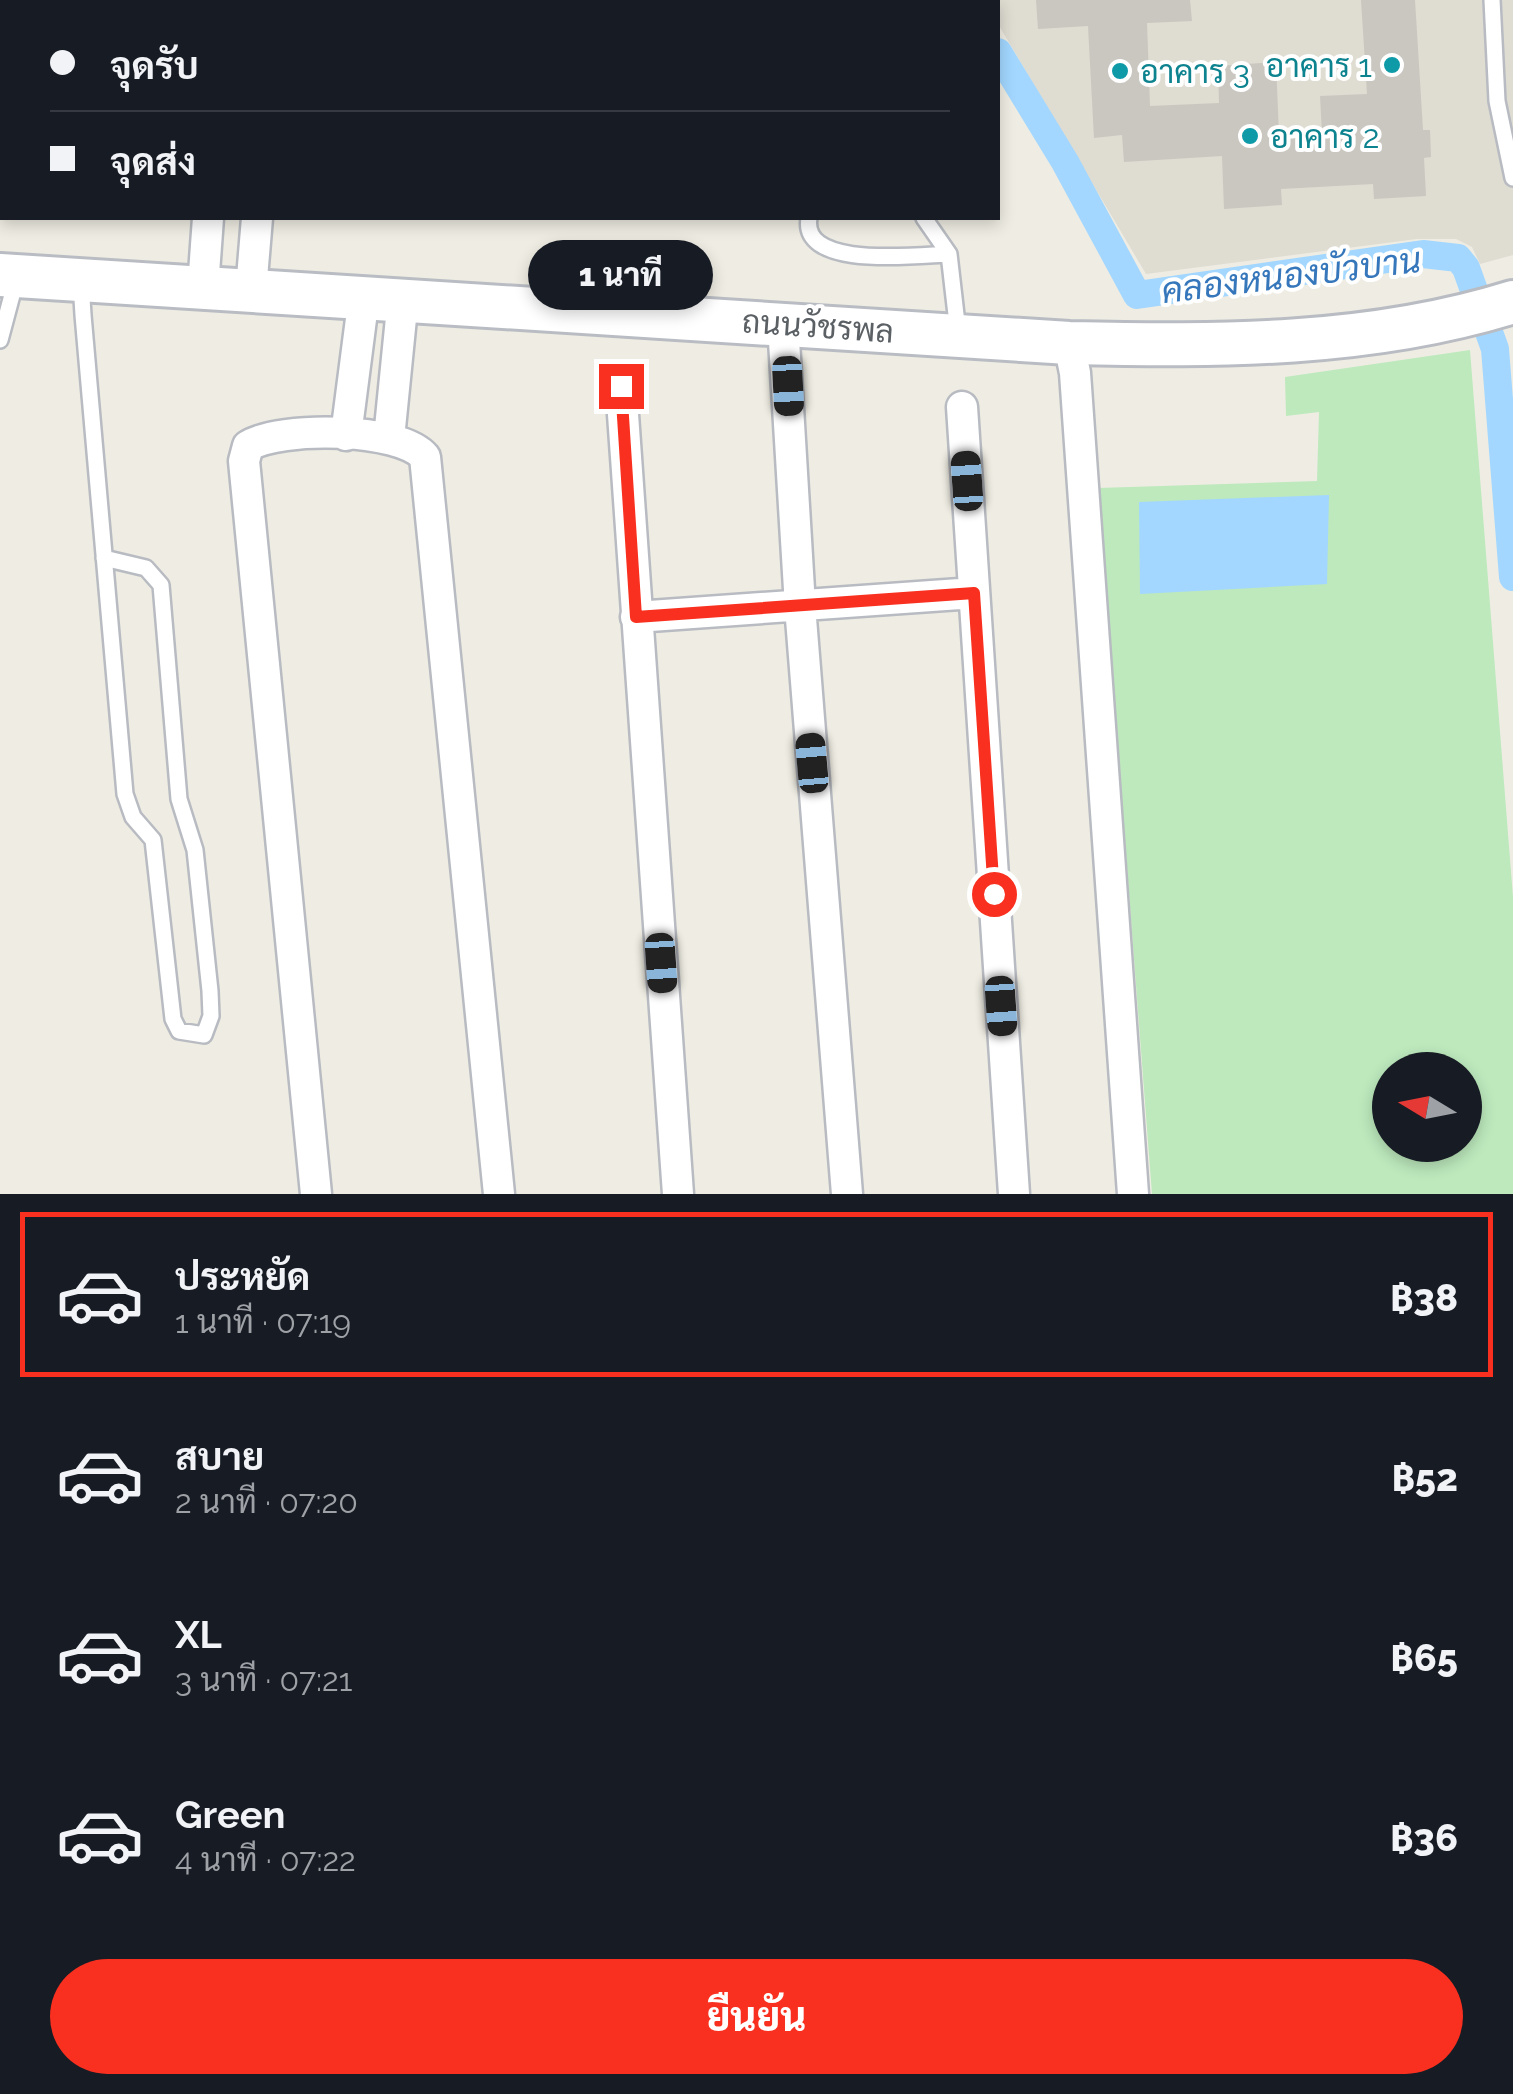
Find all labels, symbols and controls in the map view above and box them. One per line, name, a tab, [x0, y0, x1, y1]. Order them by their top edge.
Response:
text: จุดรับ	[110, 43, 199, 88]
place label: อาคาร 1	[1266, 47, 1372, 84]
place label: อาคาร 3	[1140, 53, 1250, 90]
marker: อาคาร 1	[1381, 54, 1403, 76]
marker: อาคาร 3	[1109, 60, 1131, 82]
place label: อาคาร 2	[1270, 118, 1379, 155]
marker: อาคาร 2	[1239, 125, 1261, 147]
text: จุดส่ง	[110, 139, 196, 184]
water label: คลองหนองบัวบาน	[1159, 239, 1423, 311]
callout: 1 นาที	[528, 241, 714, 311]
text: 1 นาที	[579, 256, 662, 293]
street label: ถนนวัชรพล	[741, 302, 895, 350]
car	[771, 355, 805, 417]
route end	[599, 364, 644, 409]
car	[950, 450, 984, 512]
car	[794, 732, 830, 794]
route start	[972, 872, 1017, 917]
car	[644, 932, 678, 994]
car	[984, 975, 1018, 1037]
north arrow	[1372, 1052, 1482, 1162]
map controls	[1372, 1052, 1482, 1162]
icon: car	[55, 1250, 145, 1340]
text: ประหยัด	[175, 1254, 310, 1299]
text: ฿38	[1390, 1275, 1458, 1320]
text: 1 นาที · 07:19	[175, 1303, 351, 1340]
icon: car	[55, 1430, 145, 1520]
text: สบาย	[175, 1434, 264, 1479]
text: ฿52	[1392, 1455, 1458, 1500]
text: 2 นาที · 07:20	[175, 1483, 358, 1520]
icon: car	[55, 1610, 145, 1700]
text: XL	[175, 1612, 222, 1657]
text: ฿65	[1391, 1635, 1458, 1680]
text: 3 นาที · 07:21	[175, 1661, 352, 1698]
icon: car	[55, 1790, 145, 1880]
text: Green	[175, 1792, 285, 1837]
text: ฿36	[1390, 1815, 1458, 1860]
text: 4 นาที · 07:22	[175, 1841, 356, 1878]
button: ยืนยัน	[50, 1959, 1463, 2074]

